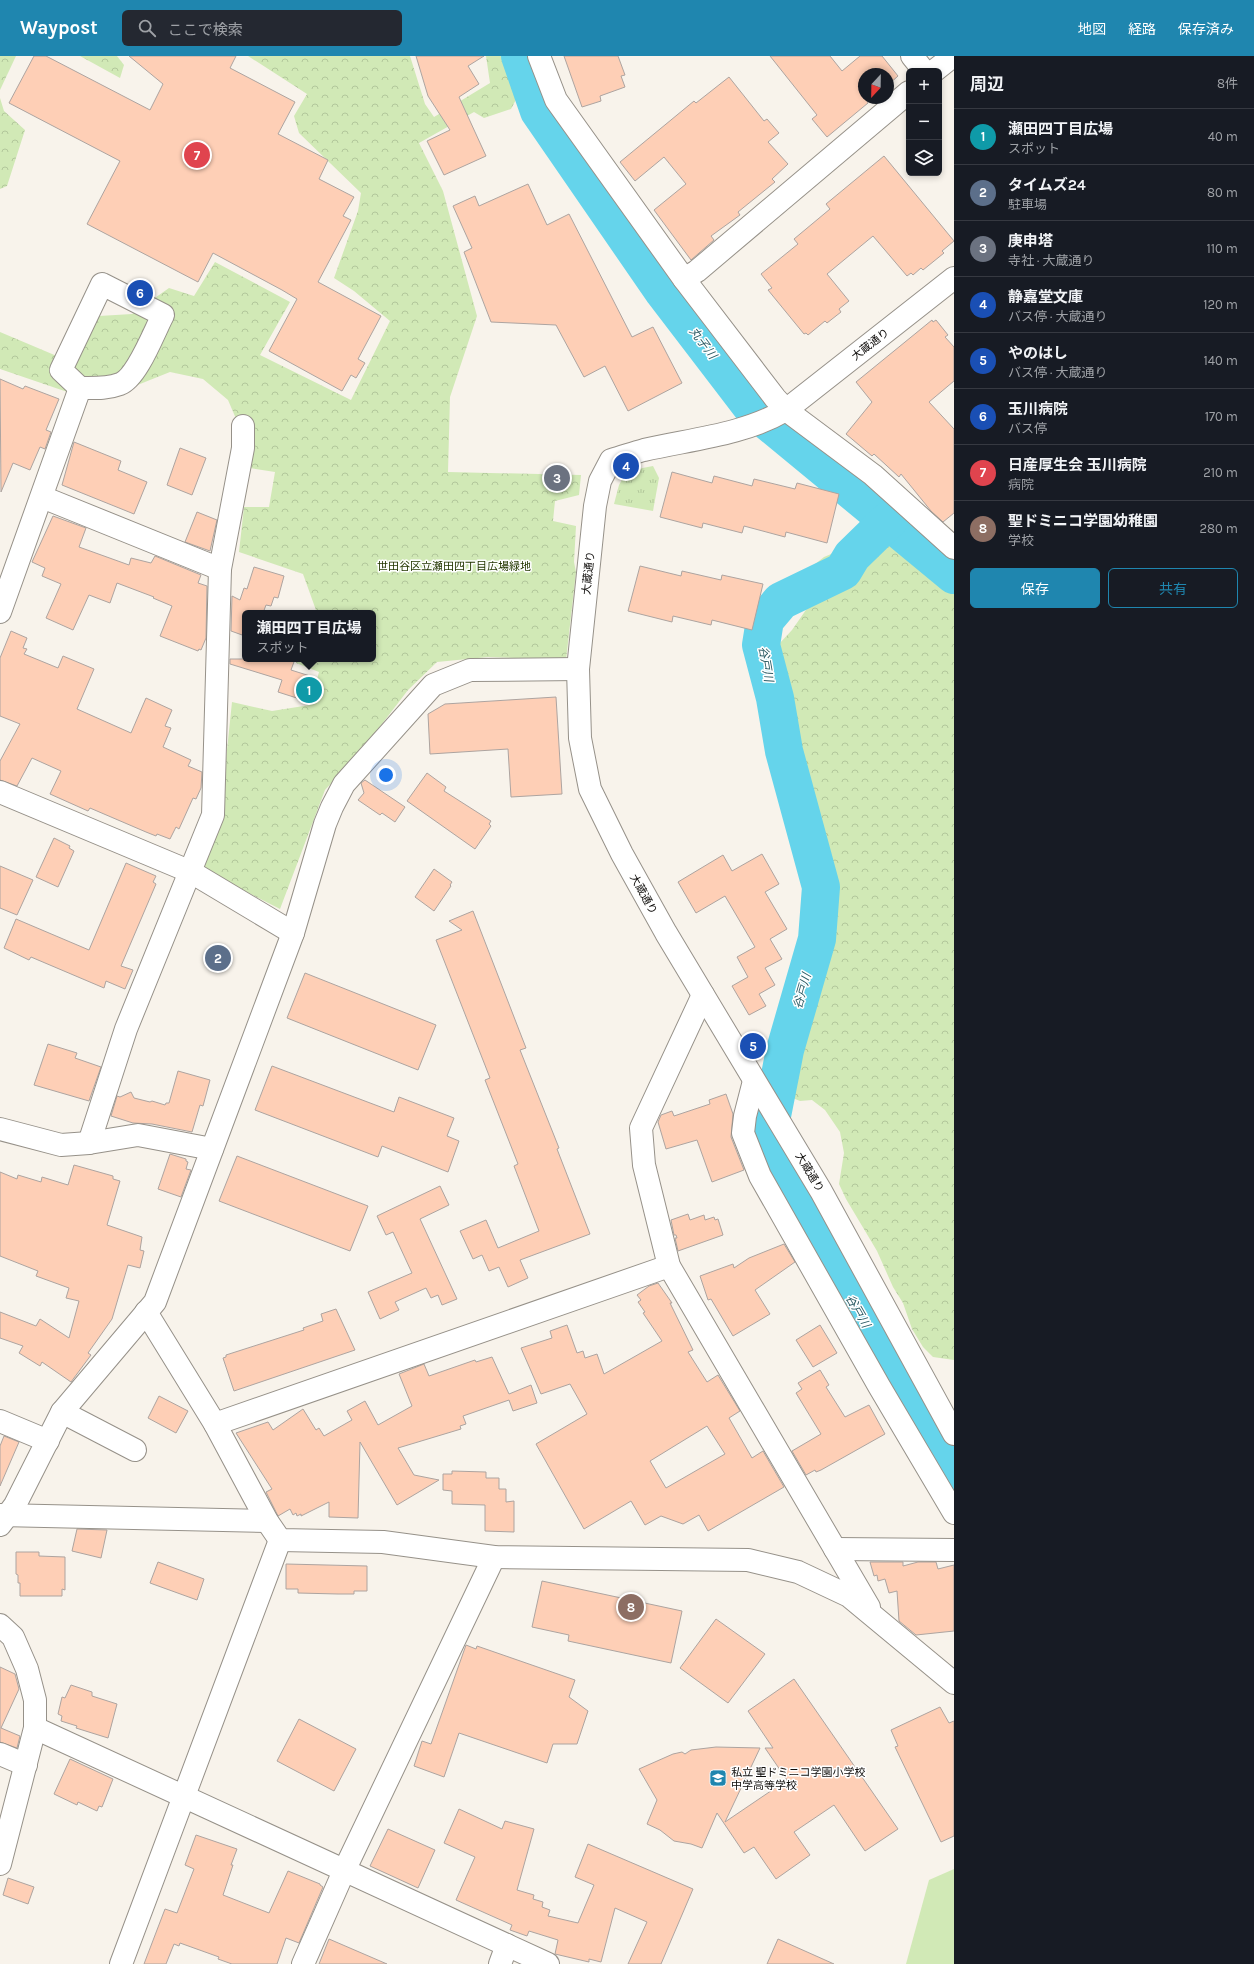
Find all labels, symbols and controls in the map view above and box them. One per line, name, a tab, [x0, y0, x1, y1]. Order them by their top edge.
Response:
search box	[122, 10, 402, 46]
text: Waypost	[20, 17, 98, 39]
icon: search	[136, 17, 158, 39]
text: ここで検索	[168, 21, 243, 39]
text: 地図	[1078, 21, 1106, 38]
text: 経路	[1128, 21, 1156, 38]
text: 保存済み	[1178, 21, 1234, 38]
north arrow	[858, 68, 894, 104]
map controls	[906, 68, 942, 176]
button: +	[906, 68, 942, 104]
text: 周辺	[970, 74, 1004, 94]
text: 8件	[1217, 76, 1238, 91]
button: −	[906, 104, 942, 140]
text: 瀬田四丁目広場	[1008, 120, 1113, 138]
text: 1	[981, 129, 985, 144]
text: 40 m	[1208, 129, 1238, 144]
pin: 7	[184, 140, 210, 170]
button: layers	[906, 140, 942, 176]
text: スポット	[1008, 141, 1060, 156]
text: タイムズ24	[1008, 176, 1086, 194]
text: 2	[979, 185, 987, 200]
text: 80 m	[1207, 185, 1238, 200]
text: 駐車場	[1008, 197, 1047, 212]
text: 庚申塔	[1008, 232, 1053, 250]
text: 3	[979, 241, 987, 256]
text: 110 m	[1206, 241, 1238, 256]
text: 寺社 · 大蔵通り	[1008, 253, 1095, 268]
pin: 6	[127, 278, 153, 308]
text: 静嘉堂文庫	[1008, 288, 1083, 306]
text: 4	[979, 297, 987, 312]
text: 120 m	[1203, 297, 1238, 312]
text: バス停 · 大蔵通り	[1008, 309, 1108, 324]
water label: 丸子川	[687, 324, 721, 363]
street label: 大蔵通り	[849, 326, 892, 363]
text: やのはし	[1008, 344, 1068, 362]
text: 5	[979, 353, 987, 368]
text: 140 m	[1203, 353, 1238, 368]
text: バス停 · 大蔵通り	[1008, 365, 1108, 380]
text: 玉川病院	[1008, 400, 1068, 418]
text: 6	[979, 409, 987, 424]
text: 170 m	[1205, 409, 1238, 424]
text: バス停	[1008, 421, 1047, 436]
pin: 4	[613, 451, 639, 481]
text: 日産厚生会 玉川病院	[1008, 456, 1147, 474]
pin: 3	[544, 463, 570, 493]
text: 7	[980, 465, 986, 480]
text: 210 m	[1203, 465, 1238, 480]
text: 病院	[1008, 477, 1034, 492]
text: 聖ドミニコ学園幼稚園	[1008, 512, 1158, 530]
text: 8	[979, 521, 987, 536]
text: 280 m	[1200, 521, 1238, 536]
text: 学校	[1008, 533, 1034, 548]
street label: 大蔵通り	[580, 550, 597, 596]
park label: 世田谷区立瀬田四丁目広場緑地	[377, 560, 531, 573]
button: 保存	[970, 568, 1100, 608]
button: 共有	[1108, 568, 1238, 608]
popup	[242, 610, 376, 662]
text: 瀬田四丁目広場	[256, 619, 362, 637]
text: スポット	[256, 640, 309, 655]
water label: 谷戸川	[756, 645, 776, 685]
pin: 1	[296, 675, 322, 705]
your location	[376, 765, 396, 785]
street label: 大蔵通り	[627, 872, 660, 917]
pin: 2	[205, 943, 231, 973]
water label: 谷戸川	[790, 970, 814, 1010]
pin: 5	[740, 1031, 766, 1061]
street label: 大蔵通り	[793, 1150, 826, 1194]
water label: 谷戸川	[843, 1292, 874, 1332]
pin: 8	[618, 1592, 644, 1622]
place label: 私立 聖ドミニコ学園小学校 中学高等学校	[731, 1766, 866, 1792]
school or university icon: 私立 聖ドミニコ学園小学校 中学高等学校	[708, 1768, 728, 1788]

